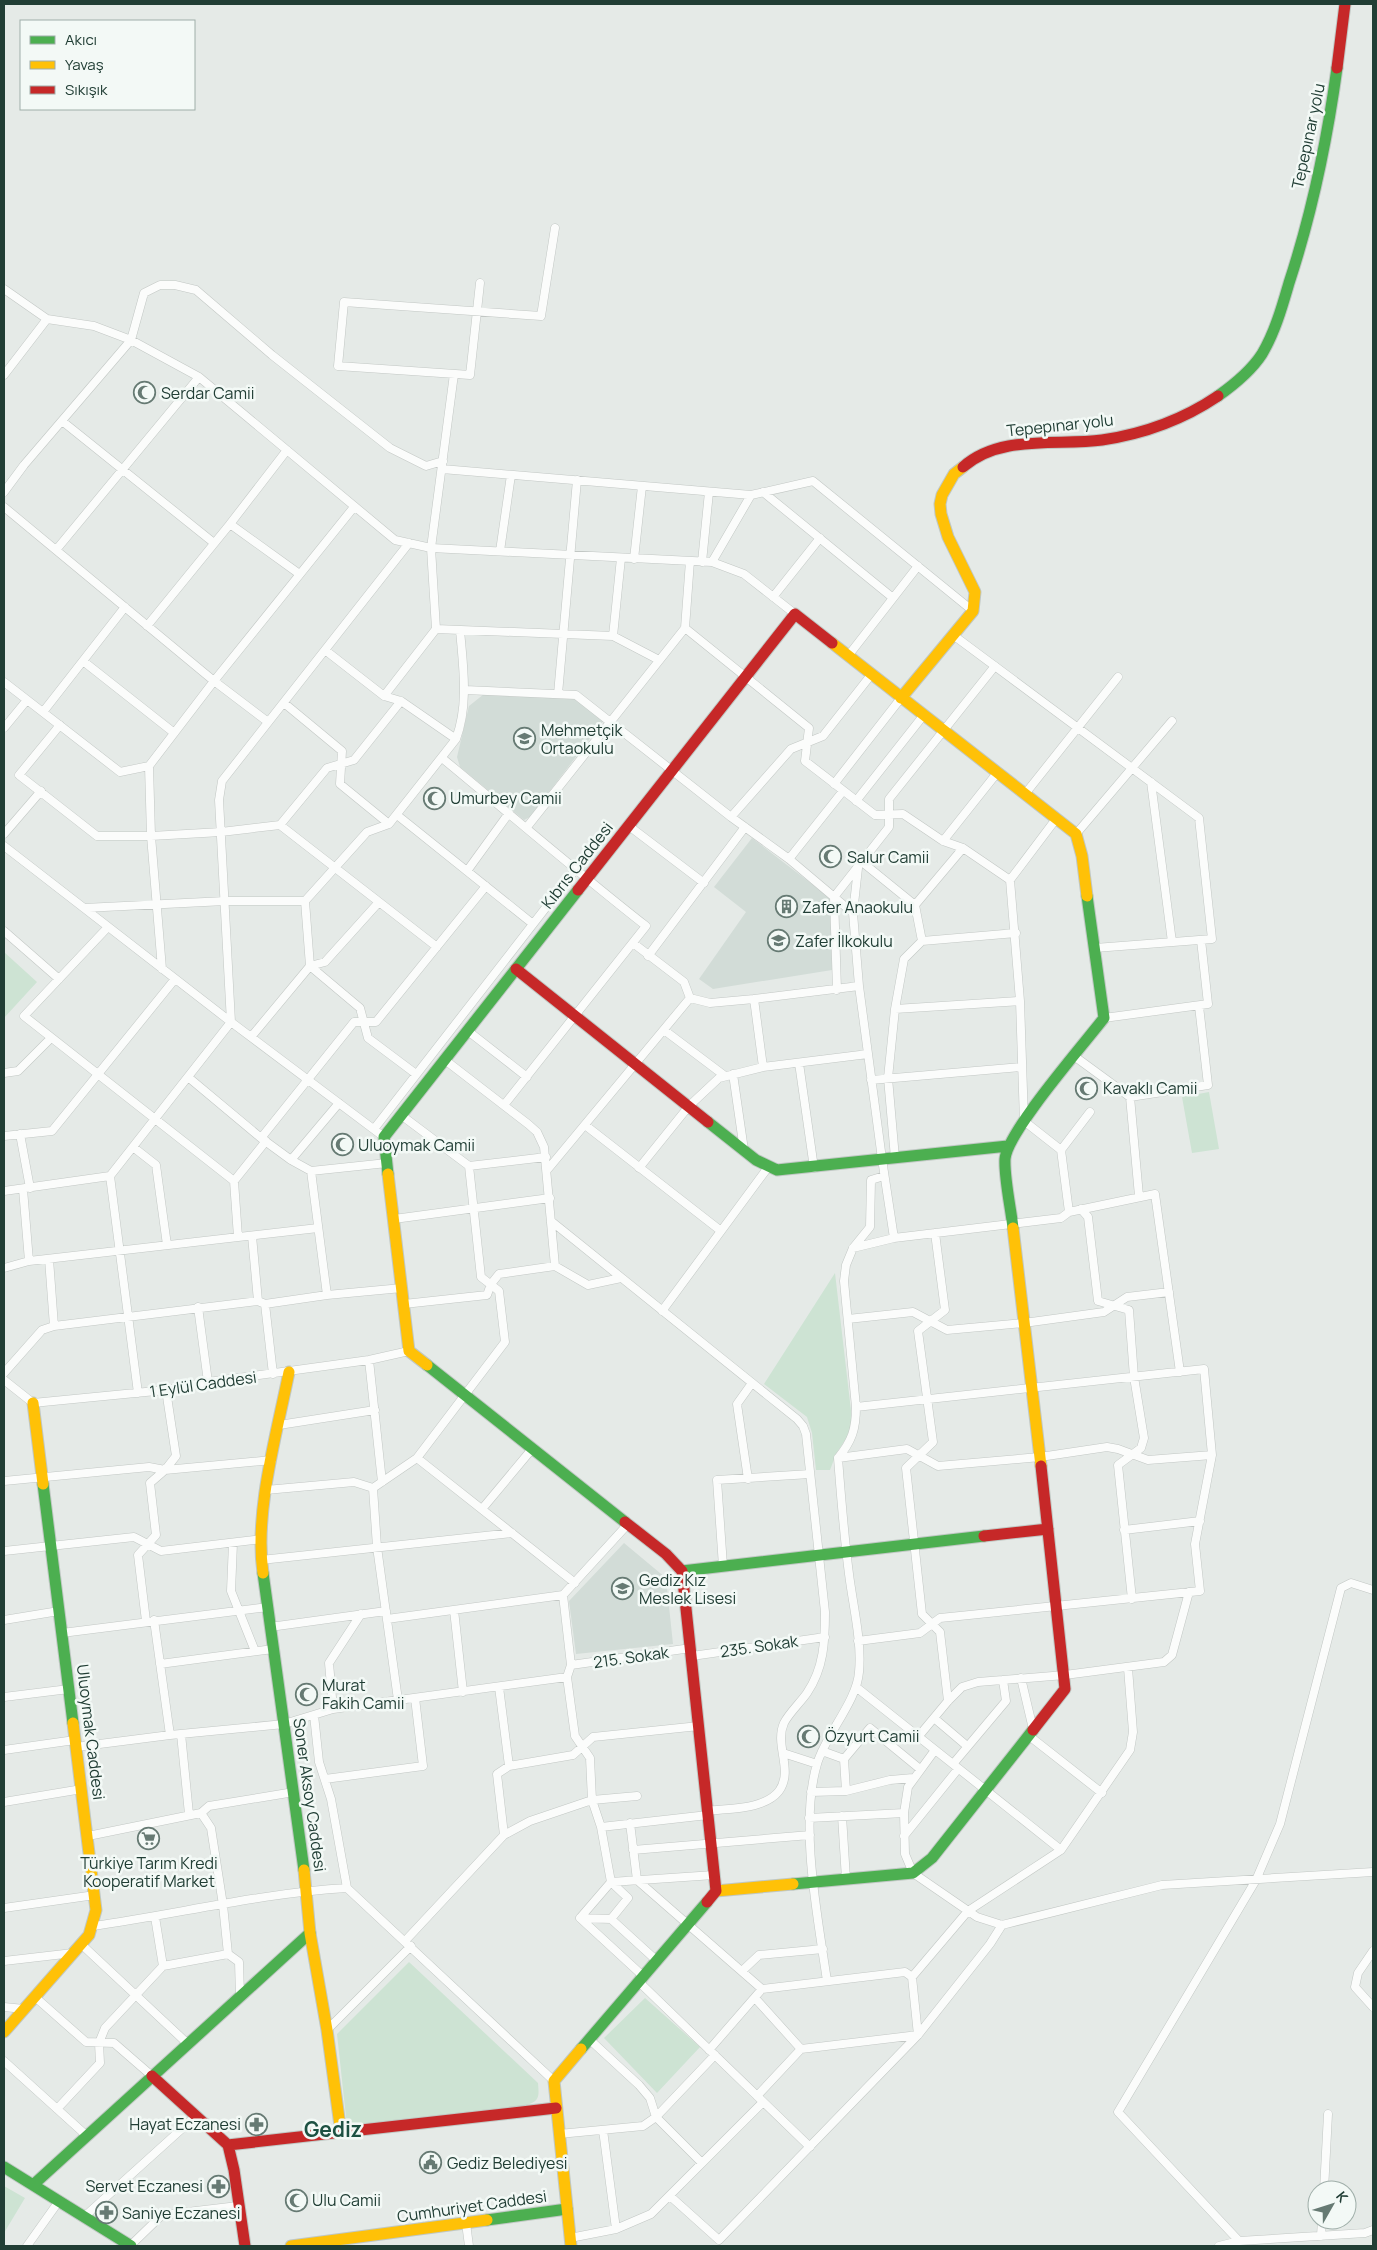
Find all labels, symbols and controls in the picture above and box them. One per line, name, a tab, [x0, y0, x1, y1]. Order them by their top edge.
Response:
legend	[20, 20, 195, 110]
text: Akıcı	[65, 29, 97, 50]
text: Yavaş	[65, 54, 104, 75]
text: Sıkışık	[65, 79, 108, 100]
street label: Tepepınar yolu	[1286, 81, 1330, 191]
mosque icon: Serdar Camii	[133, 381, 157, 405]
place label: Serdar Camii	[161, 382, 255, 404]
street label: Tepepınar yolu	[1005, 408, 1115, 442]
place label: Mehmetçik Ortaokulu	[541, 719, 624, 759]
school or university icon: Mehmetçik Ortaokulu	[513, 727, 537, 751]
mosque icon: Umurbey Camii	[422, 786, 446, 810]
place label: Umurbey Camii	[450, 787, 562, 809]
street label: Kıbrıs Caddesi	[536, 817, 618, 913]
mosque icon: Salur Camii	[819, 845, 843, 869]
place label: Salur Camii	[847, 846, 929, 868]
building icon: Zafer Anaokulu	[774, 895, 798, 919]
place label: Zafer Anaokulu	[802, 896, 913, 918]
school or university icon: Zafer İlkokulu	[767, 929, 791, 953]
place label: Zafer İlkokulu	[795, 930, 893, 952]
mosque icon: Kavaklı Camii	[1075, 1076, 1099, 1100]
place label: Kavaklı Camii	[1103, 1077, 1198, 1099]
mosque icon: Uluoymak Camii	[330, 1133, 354, 1157]
place label: Uluoymak Camii	[358, 1134, 475, 1156]
street label: 1 Eylül Caddesi	[148, 1366, 258, 1402]
place label: Gediz Kız Meslek Lisesi	[639, 1569, 736, 1609]
school or university icon: Gediz Kız Meslek Lisesi	[611, 1577, 635, 1601]
street label: 235. Sokak	[719, 1629, 800, 1662]
street label: 215. Sokak	[592, 1641, 671, 1673]
street label: Uluoymak Caddesi	[72, 1663, 110, 1801]
place label: Murat Fakih Camii	[322, 1674, 404, 1714]
mosque icon: Murat Fakih Camii	[294, 1682, 318, 1706]
street label: Soner Aksoy Caddesi	[288, 1717, 332, 1873]
mosque icon: Özyurt Camii	[797, 1724, 821, 1748]
place label: Özyurt Camii	[825, 1725, 919, 1747]
supermarket icon: Türkiye Tarım Kredi Kooperatif Market	[137, 1827, 161, 1851]
place label: Türkiye Tarım Kredi Kooperatif Market	[80, 1852, 218, 1892]
pharmacy icon: Hayat Eczanesi	[245, 2112, 269, 2136]
place label: Hayat Eczanesi	[129, 2113, 241, 2135]
district label: Gediz	[304, 2115, 362, 2143]
public building icon: Gediz Belediyesi	[419, 2151, 443, 2175]
place label: Gediz Belediyesi	[447, 2152, 568, 2174]
pharmacy icon: Servet Eczanesi	[207, 2174, 231, 2198]
place label: Servet Eczanesi	[85, 2175, 203, 2197]
north arrow	[1307, 2180, 1357, 2230]
street label: Cumhuriyet Caddesi	[396, 2185, 548, 2227]
text: K	[1332, 2187, 1353, 2207]
mosque icon: Ulu Camii	[284, 2188, 308, 2212]
place label: Ulu Camii	[312, 2189, 381, 2211]
pharmacy icon: Saniye Eczanesi	[94, 2201, 118, 2225]
place label: Saniye Eczanesi	[122, 2202, 240, 2224]

